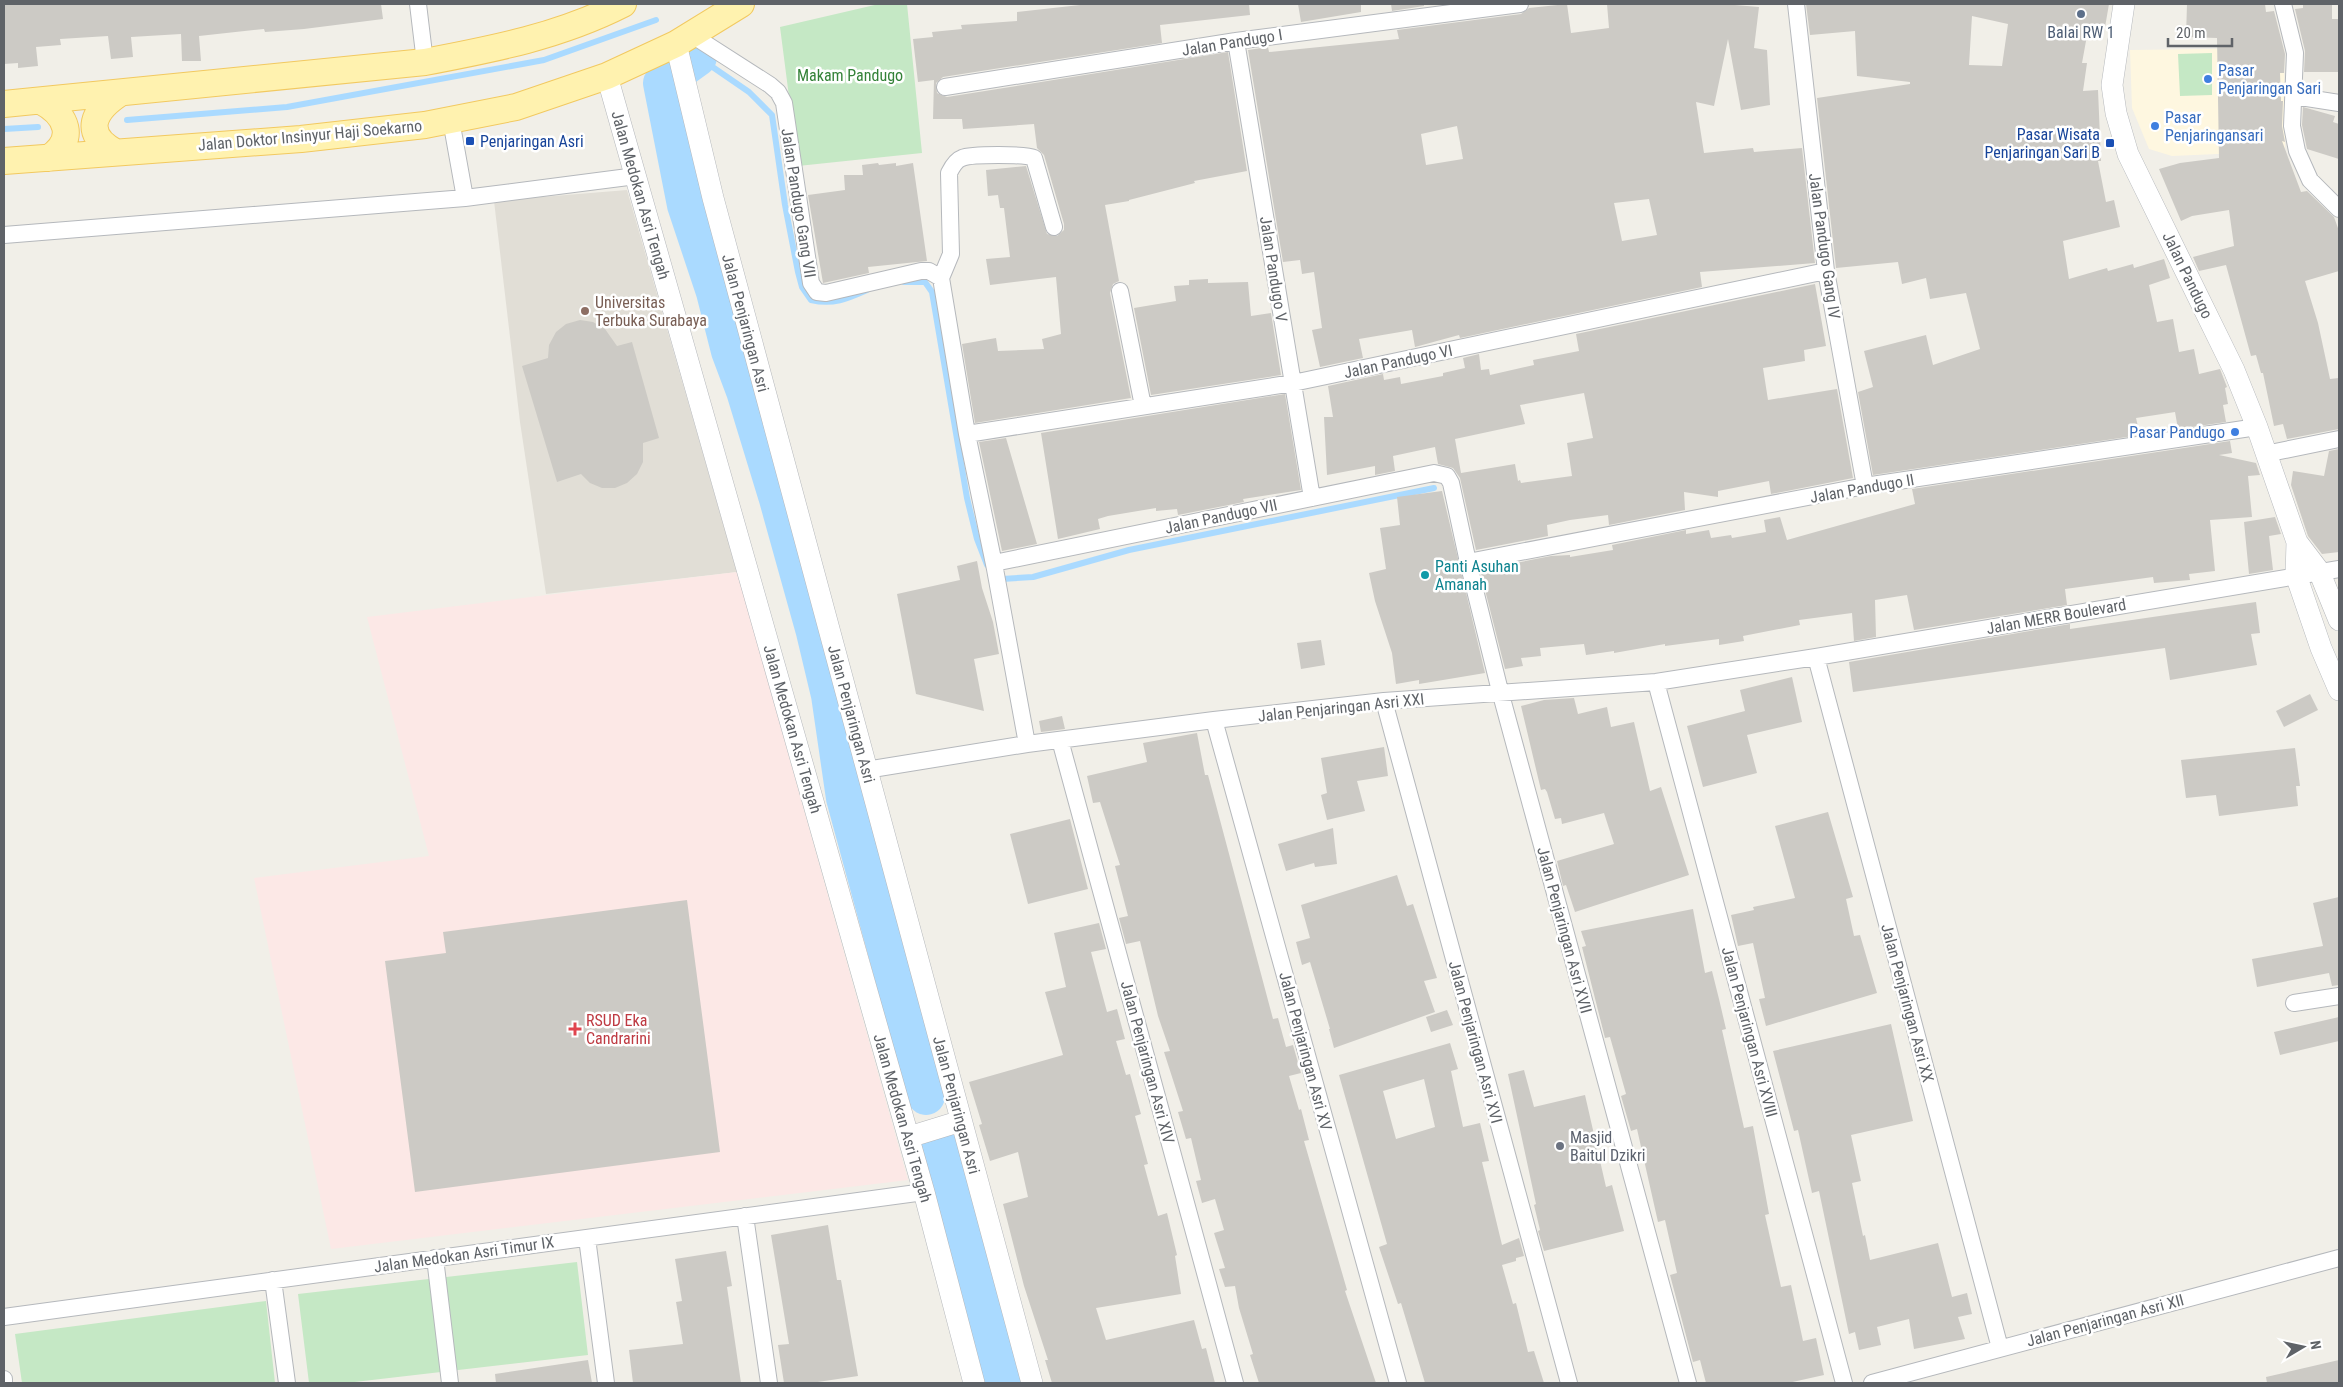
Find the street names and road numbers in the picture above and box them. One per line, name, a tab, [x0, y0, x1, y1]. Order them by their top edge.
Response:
street label: Jalan Pandugo I	[1180, 25, 1284, 60]
street label: Jalan Medokan Asri Tengah	[607, 109, 674, 282]
street label: Jalan Doktor Insinyur Haji Soekarno	[197, 116, 423, 155]
street label: Jalan Pandugo Gang VII	[777, 127, 820, 279]
street label: Jalan Pandugo Gang IV	[1805, 172, 1844, 320]
street label: Jalan Pandugo V	[1256, 215, 1291, 323]
street label: Jalan Pandugo	[2158, 229, 2217, 322]
street label: Jalan Penjaringan Asri	[718, 252, 773, 394]
street label: Jalan Pandugo VI	[1342, 341, 1454, 382]
street label: Jalan Pandugo II	[1808, 470, 1916, 507]
street label: Jalan Pandugo VII	[1163, 495, 1279, 538]
street label: Jalan MERR Boulevard	[1985, 595, 2127, 638]
street label: Jalan Medokan Asri Tengah	[759, 643, 826, 816]
street label: Jalan Penjaringan Asri	[824, 643, 879, 785]
street label: Jalan Penjaringan Asri XXI	[1257, 689, 1425, 726]
street label: Jalan Penjaringan Asri XVII	[1533, 845, 1596, 1015]
street label: Jalan Penjaringan Asri XX	[1877, 922, 1938, 1085]
street label: Jalan Penjaringan Asri XVIII	[1718, 945, 1781, 1119]
street label: Jalan Penjaringan Asri XVI	[1445, 959, 1506, 1125]
street label: Jalan Penjaringan Asri XV	[1275, 970, 1336, 1132]
street label: Jalan Penjaringan Asri XIV	[1117, 979, 1178, 1145]
street label: Jalan Medokan Asri Tengah	[869, 1032, 936, 1205]
street label: Jalan Penjaringan Asri	[929, 1034, 984, 1176]
street label: Jalan Medokan Asri Timur IX	[373, 1232, 556, 1277]
street label: Jalan Penjaringan Asri XII	[2024, 1290, 2186, 1351]

